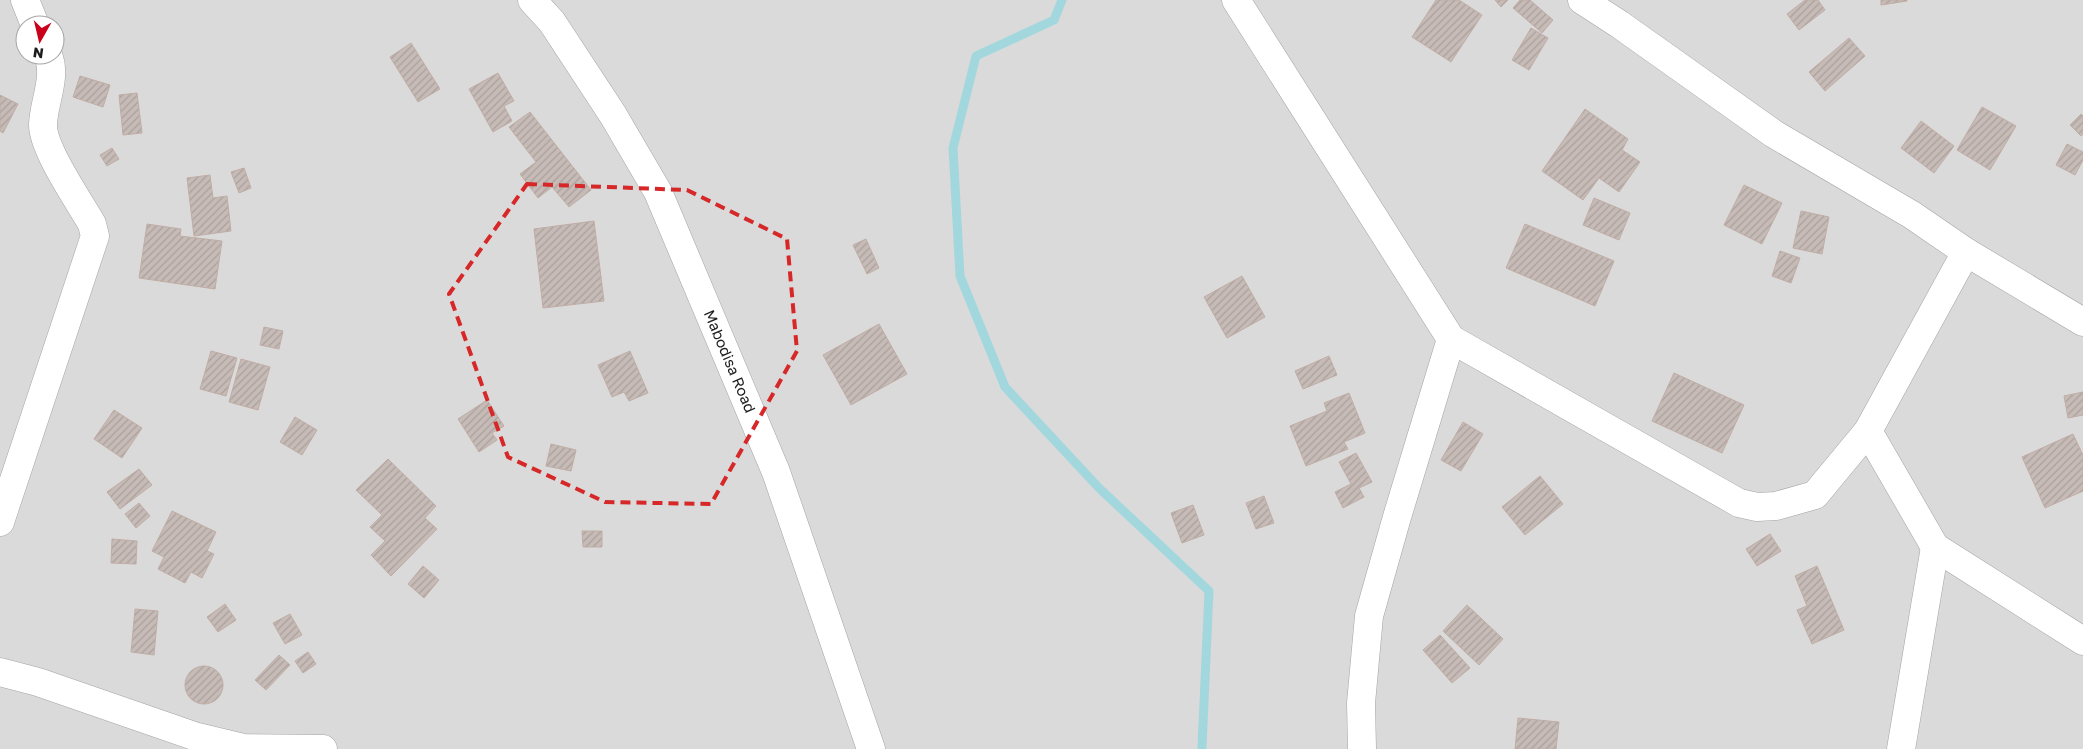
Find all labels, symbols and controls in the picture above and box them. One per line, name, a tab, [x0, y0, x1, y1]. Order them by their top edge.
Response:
north arrow	[15, 15, 65, 65]
text: N	[32, 44, 45, 63]
street label: Mabodisa Road	[701, 307, 760, 415]

